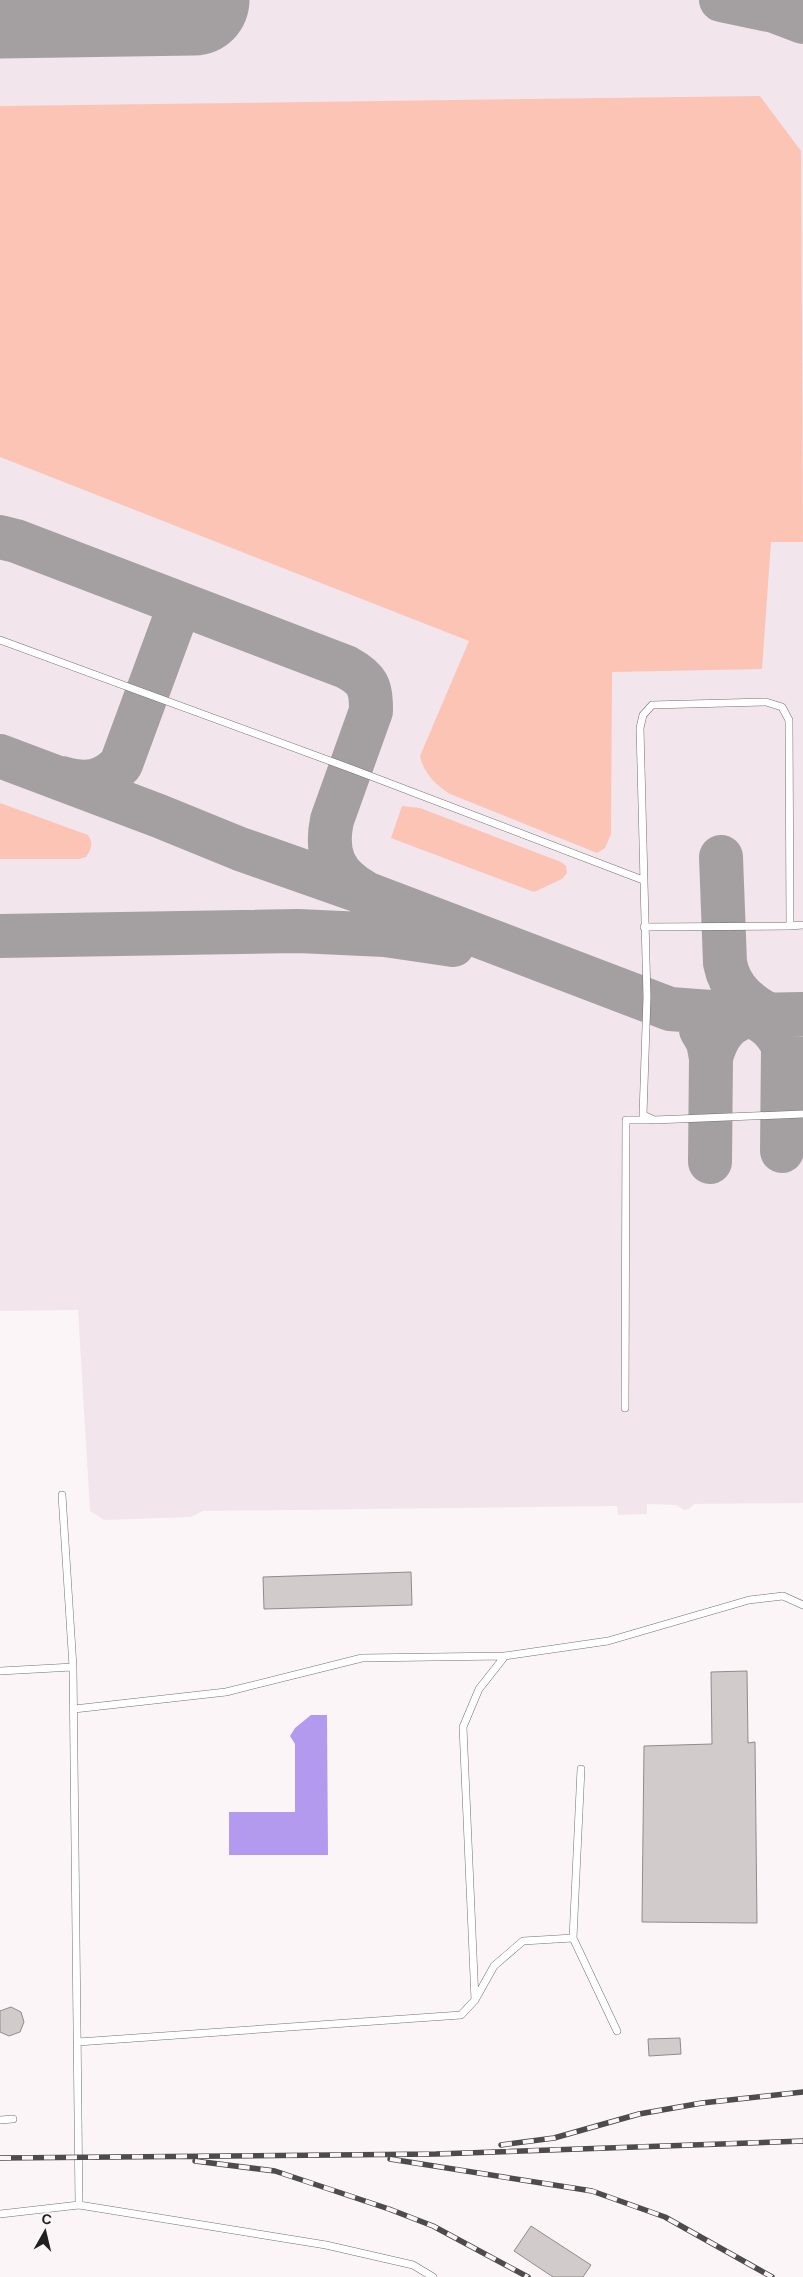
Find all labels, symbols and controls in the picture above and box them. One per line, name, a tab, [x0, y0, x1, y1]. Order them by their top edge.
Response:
north arrow	[20, 2207, 70, 2257]
text: С	[41, 2210, 53, 2228]

